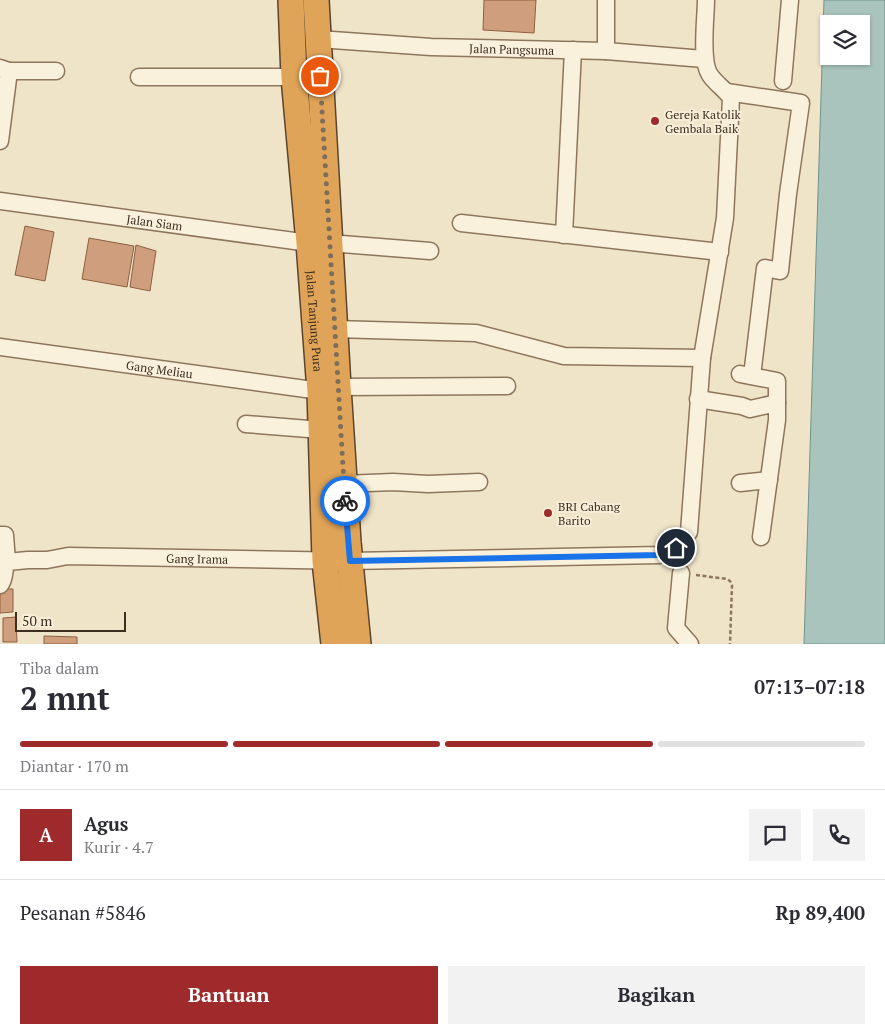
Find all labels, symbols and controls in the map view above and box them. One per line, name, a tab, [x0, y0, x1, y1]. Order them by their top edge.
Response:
map controls	[820, 15, 870, 65]
button: layers	[820, 15, 870, 65]
street label: Jalan Pangsuma	[469, 40, 554, 57]
pin	[299, 55, 341, 97]
icon: bag	[306, 62, 334, 90]
place label: Gereja Katolik Gembala Baik	[665, 107, 741, 136]
marker: Gereja Katolik Gembala Baik	[649, 115, 661, 127]
street label: Jalan Siam	[126, 211, 184, 233]
street label: Jalan Tanjung Pura	[304, 270, 326, 372]
street label: Gang Meliau	[125, 357, 194, 381]
courier	[320, 476, 370, 526]
icon: bike	[331, 487, 359, 515]
place label: BRI Cabang Barito	[558, 499, 621, 528]
marker: BRI Cabang Barito	[542, 507, 554, 519]
pin	[655, 527, 697, 569]
icon: home	[662, 534, 690, 562]
street label: Gang Irama	[166, 550, 228, 566]
scale bar	[15, 609, 126, 632]
text: 50 m	[22, 611, 52, 630]
text: Tiba dalam	[20, 657, 99, 679]
text: 07:13–07:18	[754, 674, 865, 699]
text: 2 mnt	[20, 677, 110, 719]
text: Diantar · 170 m	[20, 755, 129, 777]
button: chat	[749, 809, 801, 861]
button: phone	[813, 809, 865, 861]
text: Agus	[84, 811, 128, 836]
text: A	[39, 822, 53, 847]
text: Kurir · 4.7	[84, 836, 154, 858]
text: Pesanan #5846	[20, 900, 146, 925]
text: Rp 89,400	[776, 900, 865, 925]
button: Bantuan	[20, 966, 438, 1024]
button: Bagikan	[448, 966, 865, 1024]

